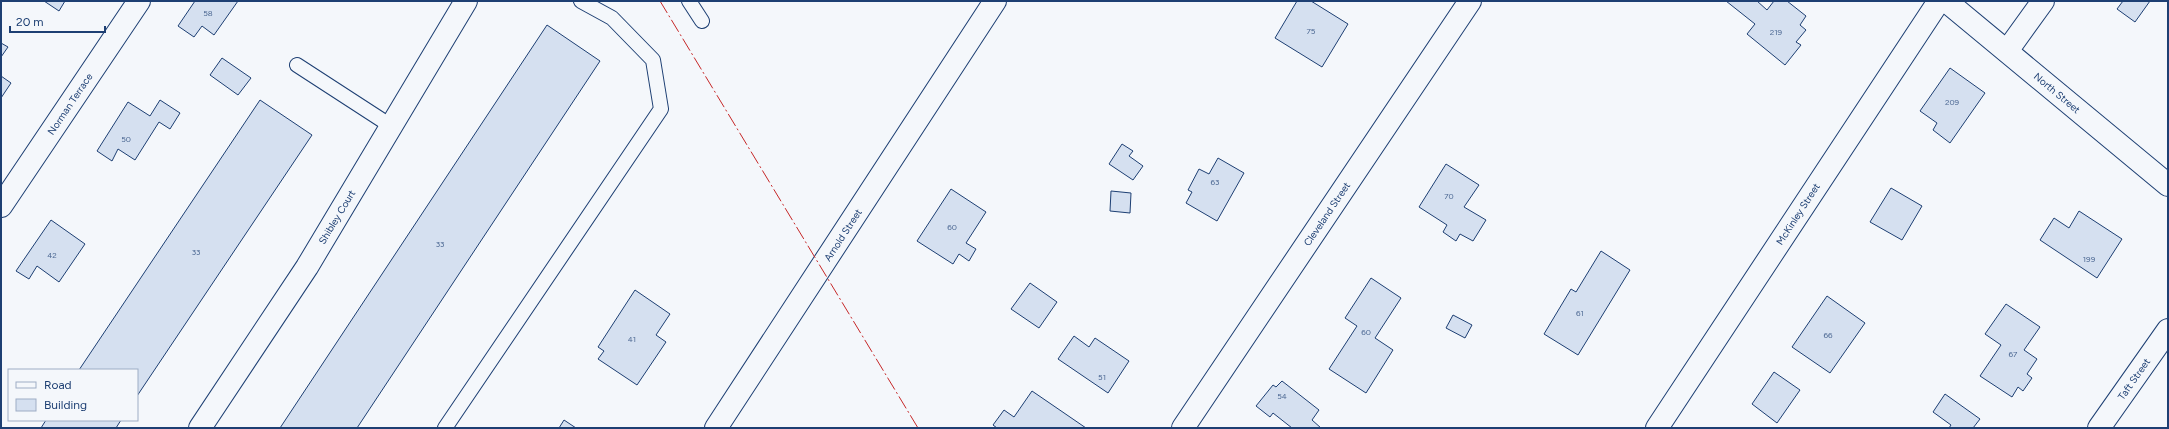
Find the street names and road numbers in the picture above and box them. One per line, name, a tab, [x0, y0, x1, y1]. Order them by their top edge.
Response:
street label: Norman Terrace	[45, 70, 96, 137]
street label: North Street	[2031, 70, 2083, 116]
street label: Cleveland Street	[1301, 179, 1353, 249]
street label: McKinley Street	[1773, 180, 1823, 247]
street label: Shibley Court	[316, 187, 358, 246]
street label: Arnold Street	[821, 206, 865, 264]
street label: Taft Street	[2115, 355, 2153, 402]

